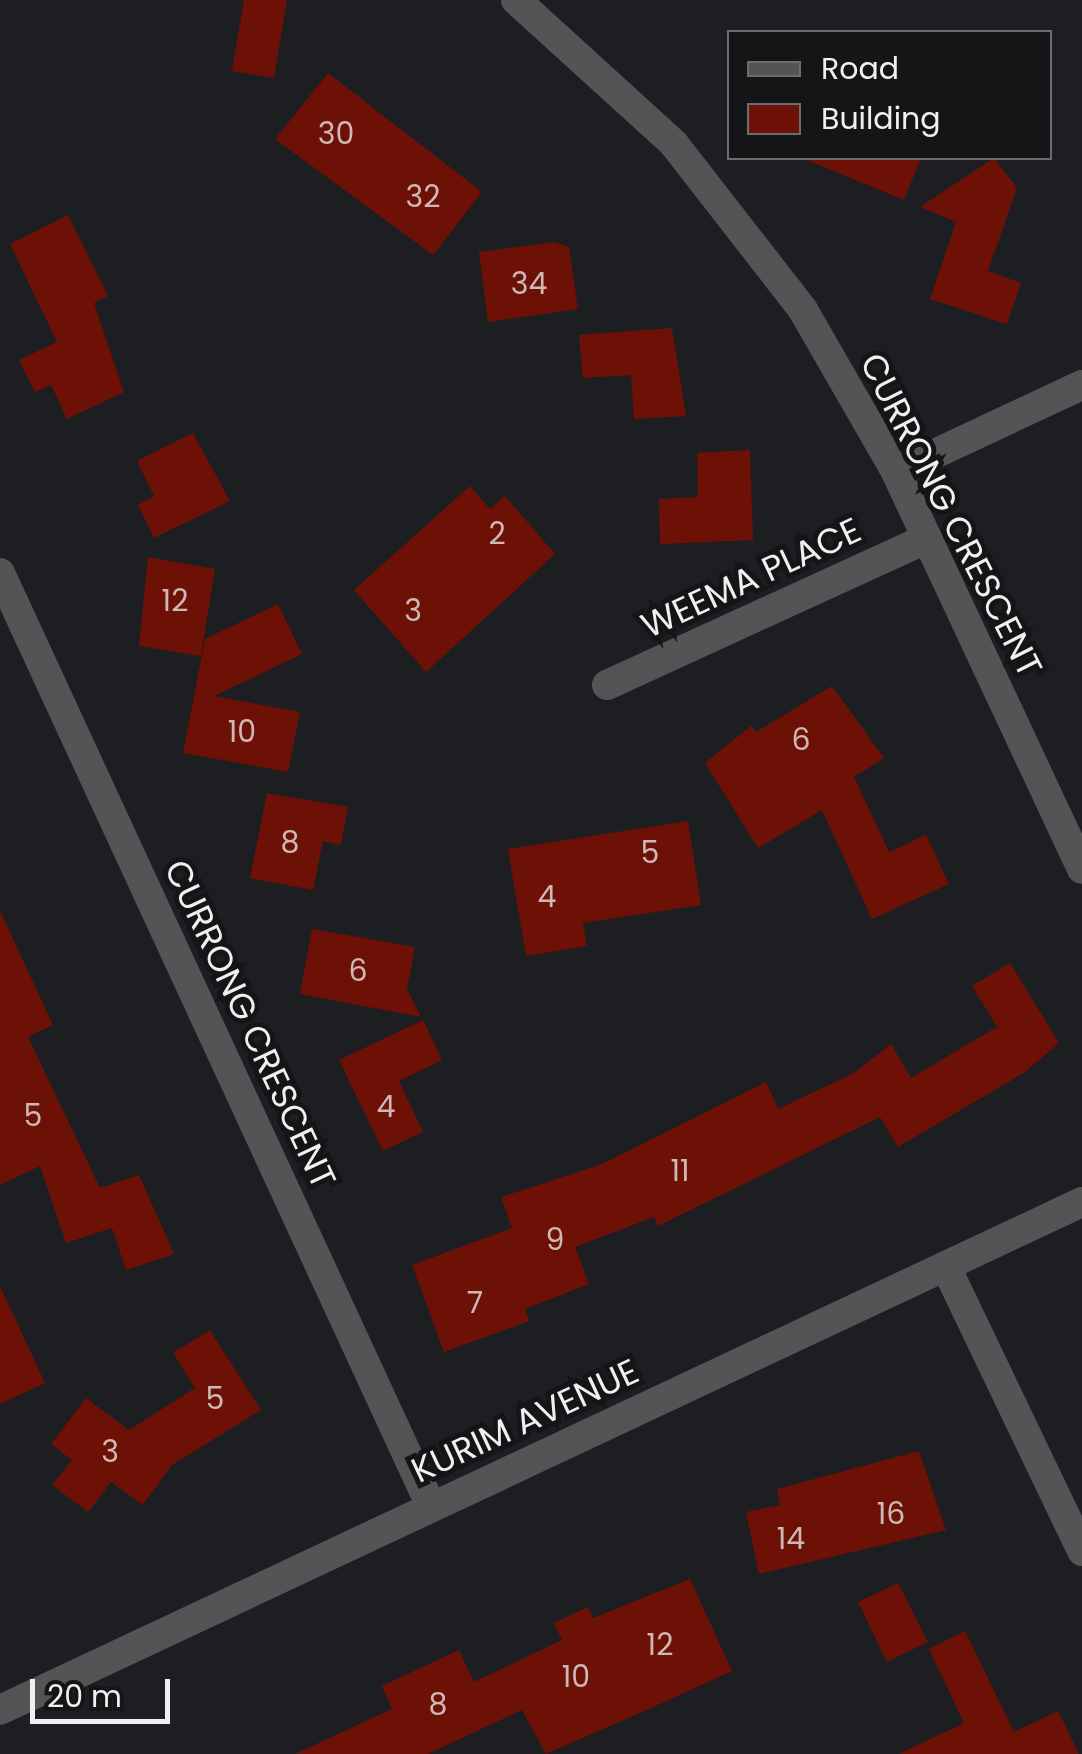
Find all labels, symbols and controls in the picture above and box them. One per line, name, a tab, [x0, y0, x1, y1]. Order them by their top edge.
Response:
legend	[727, 30, 1052, 160]
text: Road	[821, 47, 899, 90]
text: Building	[821, 97, 941, 140]
house number: 30	[318, 116, 354, 152]
house number: 32	[406, 179, 440, 215]
house number: 34	[511, 266, 547, 302]
street label: CURRONG CRESCENT	[851, 346, 1051, 684]
street label: WEEMA PLACE	[635, 509, 867, 647]
house number: 2	[488, 516, 506, 552]
house number: 12	[162, 583, 188, 619]
house number: 3	[404, 593, 422, 629]
house number: 10	[228, 714, 256, 750]
house number: 6	[791, 722, 811, 758]
house number: 8	[281, 825, 299, 861]
house number: 5	[641, 835, 659, 871]
street label: CURRONG CRESCENT	[155, 853, 345, 1195]
house number: 4	[538, 879, 556, 915]
house number: 6	[348, 953, 368, 989]
house number: 4	[377, 1089, 395, 1125]
house number: 5	[24, 1098, 42, 1134]
house number: 11	[670, 1153, 690, 1189]
house number: 9	[546, 1222, 564, 1258]
house number: 7	[467, 1285, 483, 1321]
street label: KURIM AVENUE	[405, 1350, 645, 1492]
house number: 5	[206, 1381, 224, 1417]
house number: 3	[101, 1434, 119, 1470]
house number: 16	[877, 1496, 905, 1532]
house number: 14	[777, 1521, 805, 1557]
house number: 12	[647, 1627, 673, 1663]
scale bar	[35, 1659, 175, 1721]
house number: 10	[562, 1659, 590, 1695]
text: 20 m	[47, 1675, 122, 1718]
house number: 8	[429, 1687, 447, 1723]

